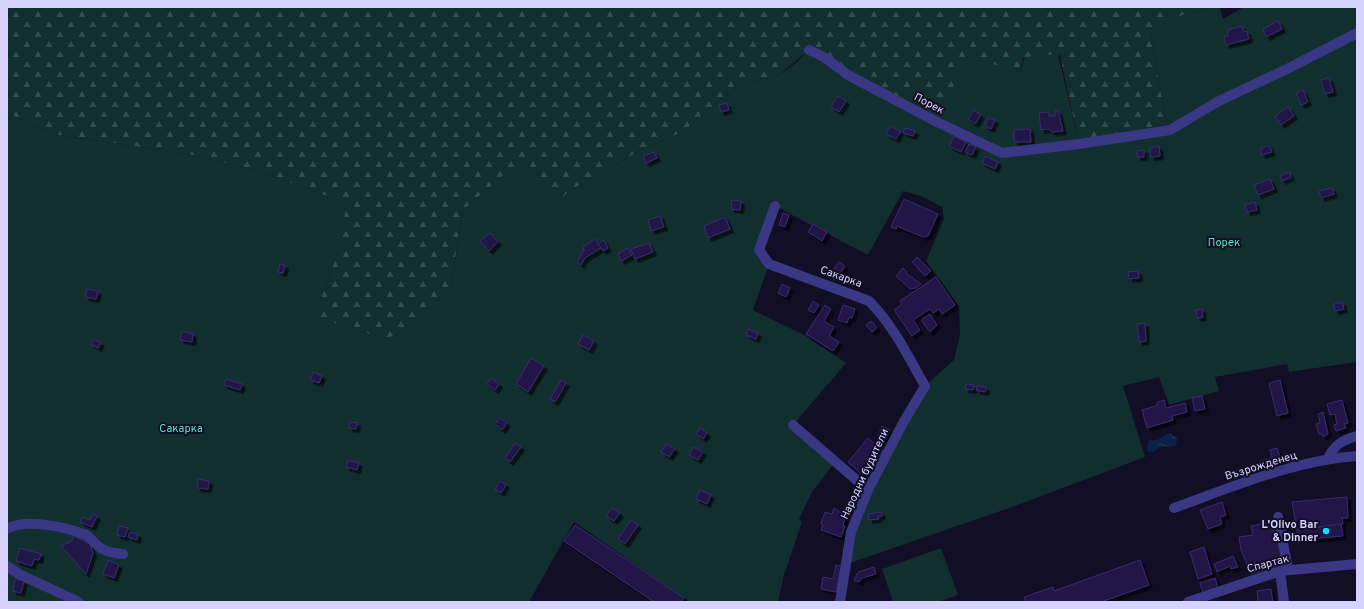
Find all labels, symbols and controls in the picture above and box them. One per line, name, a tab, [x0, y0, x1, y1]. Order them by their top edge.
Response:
street label: Порек	[911, 90, 947, 118]
park label: Порек	[1208, 236, 1240, 250]
street label: Сакарка	[818, 263, 864, 291]
park label: Сакарка	[159, 422, 203, 436]
street label: Народни будители	[838, 426, 892, 522]
street label: Възрожденец	[1223, 448, 1299, 484]
place label: L'Olivo Bar & Dinner	[1261, 518, 1318, 545]
marker: L'Olivo Bar & Dinner	[1321, 526, 1331, 536]
street label: Спартак	[1245, 552, 1291, 576]

